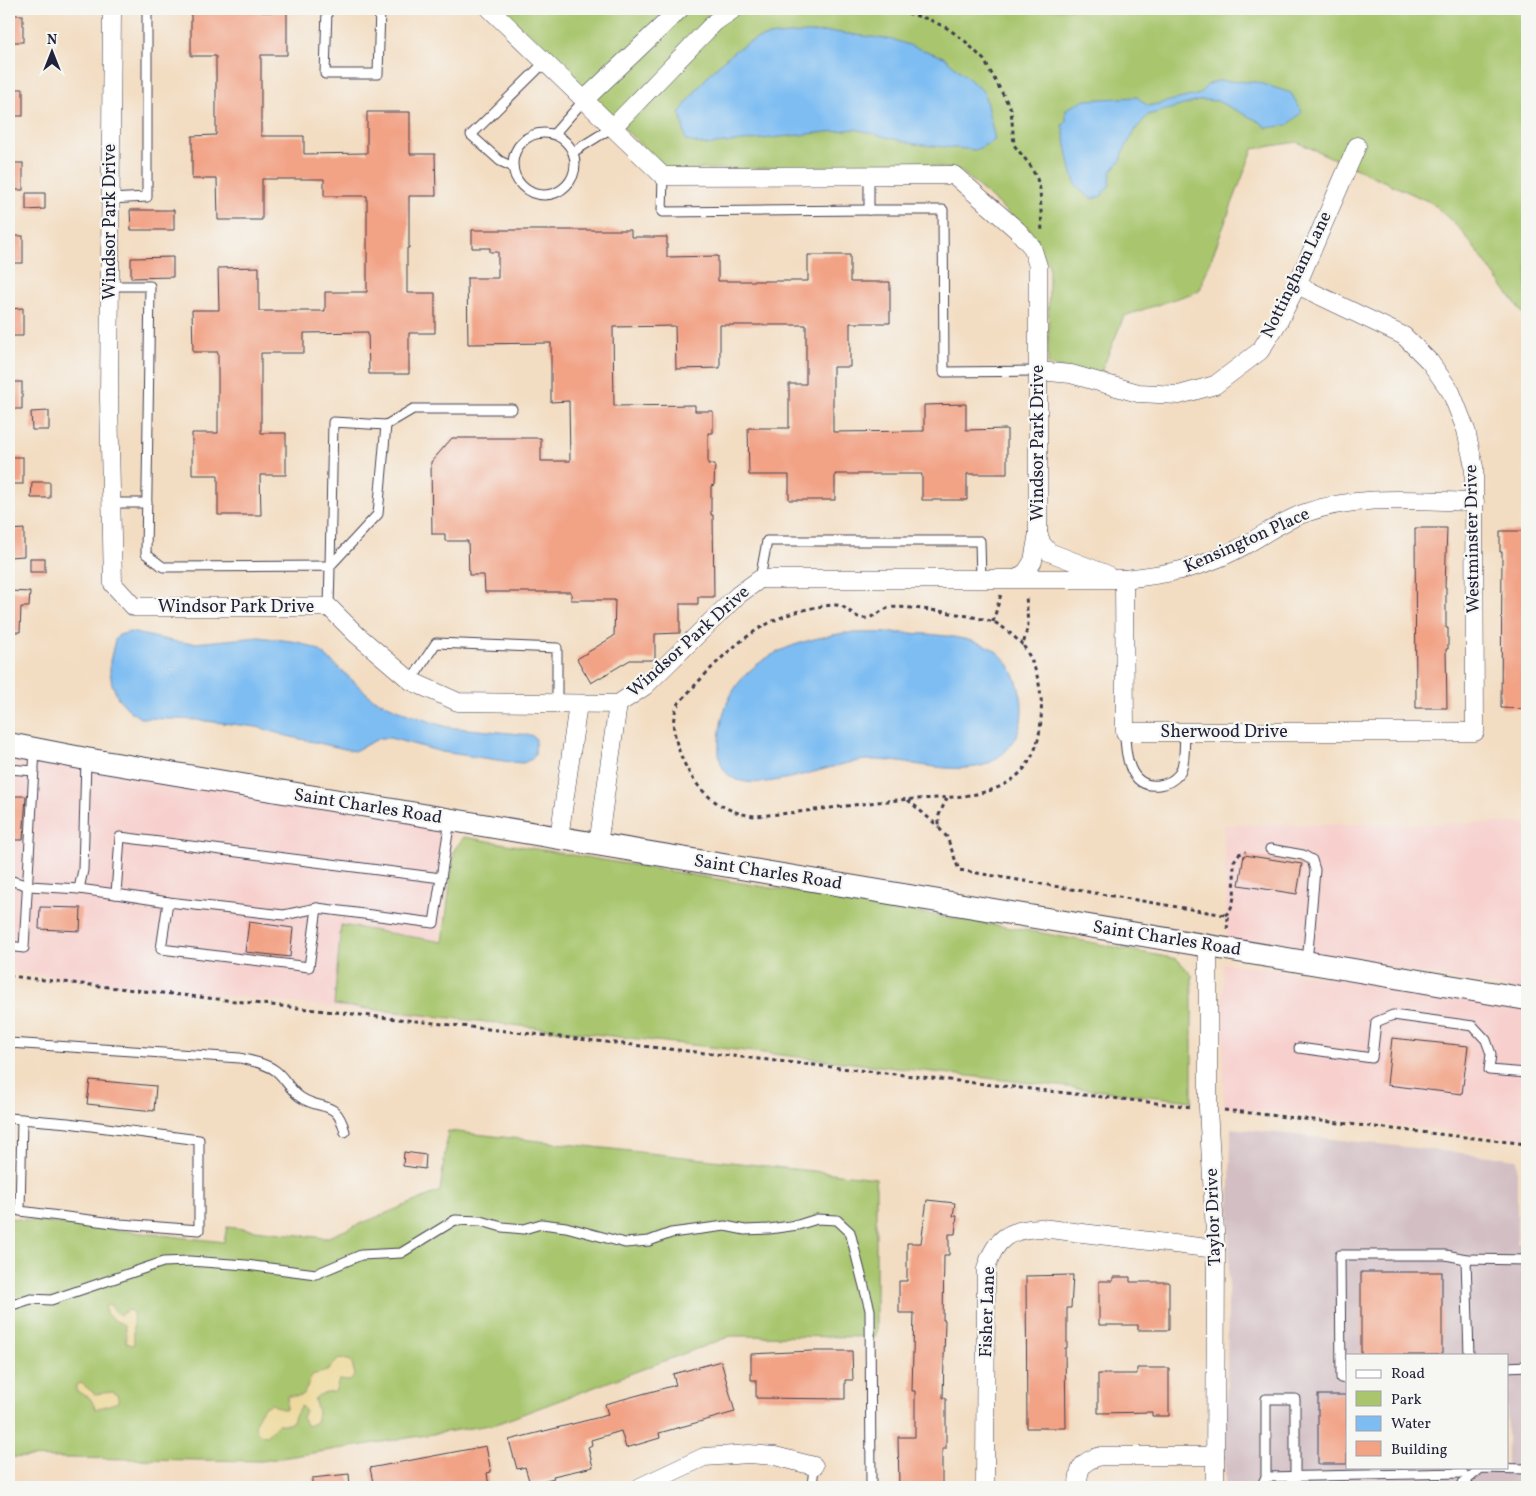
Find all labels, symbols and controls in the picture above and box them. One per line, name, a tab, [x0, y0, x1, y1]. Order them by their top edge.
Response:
north arrow	[28, 28, 78, 78]
text: N	[47, 31, 57, 50]
street label: Windsor Park Drive	[98, 144, 123, 300]
street label: Nottingham Lane	[1255, 207, 1339, 343]
street label: Windsor Park Drive	[1026, 365, 1051, 521]
street label: Westminster Drive	[1459, 464, 1487, 614]
street label: Kensington Place	[1180, 502, 1314, 580]
street label: Windsor Park Drive	[622, 580, 756, 704]
street label: Windsor Park Drive	[158, 595, 314, 620]
street label: Sherwood Drive	[1160, 720, 1288, 745]
street label: Saint Charles Road	[292, 783, 444, 831]
street label: Saint Charles Road	[692, 849, 844, 897]
street label: Saint Charles Road	[1091, 915, 1243, 963]
street label: Taylor Drive	[1200, 1168, 1228, 1266]
street label: Fisher Lane	[974, 1266, 1002, 1358]
legend	[1346, 1354, 1508, 1468]
text: Road	[1391, 1364, 1425, 1385]
text: Park	[1391, 1390, 1422, 1411]
text: Water	[1391, 1414, 1431, 1435]
text: Building	[1391, 1440, 1448, 1461]

